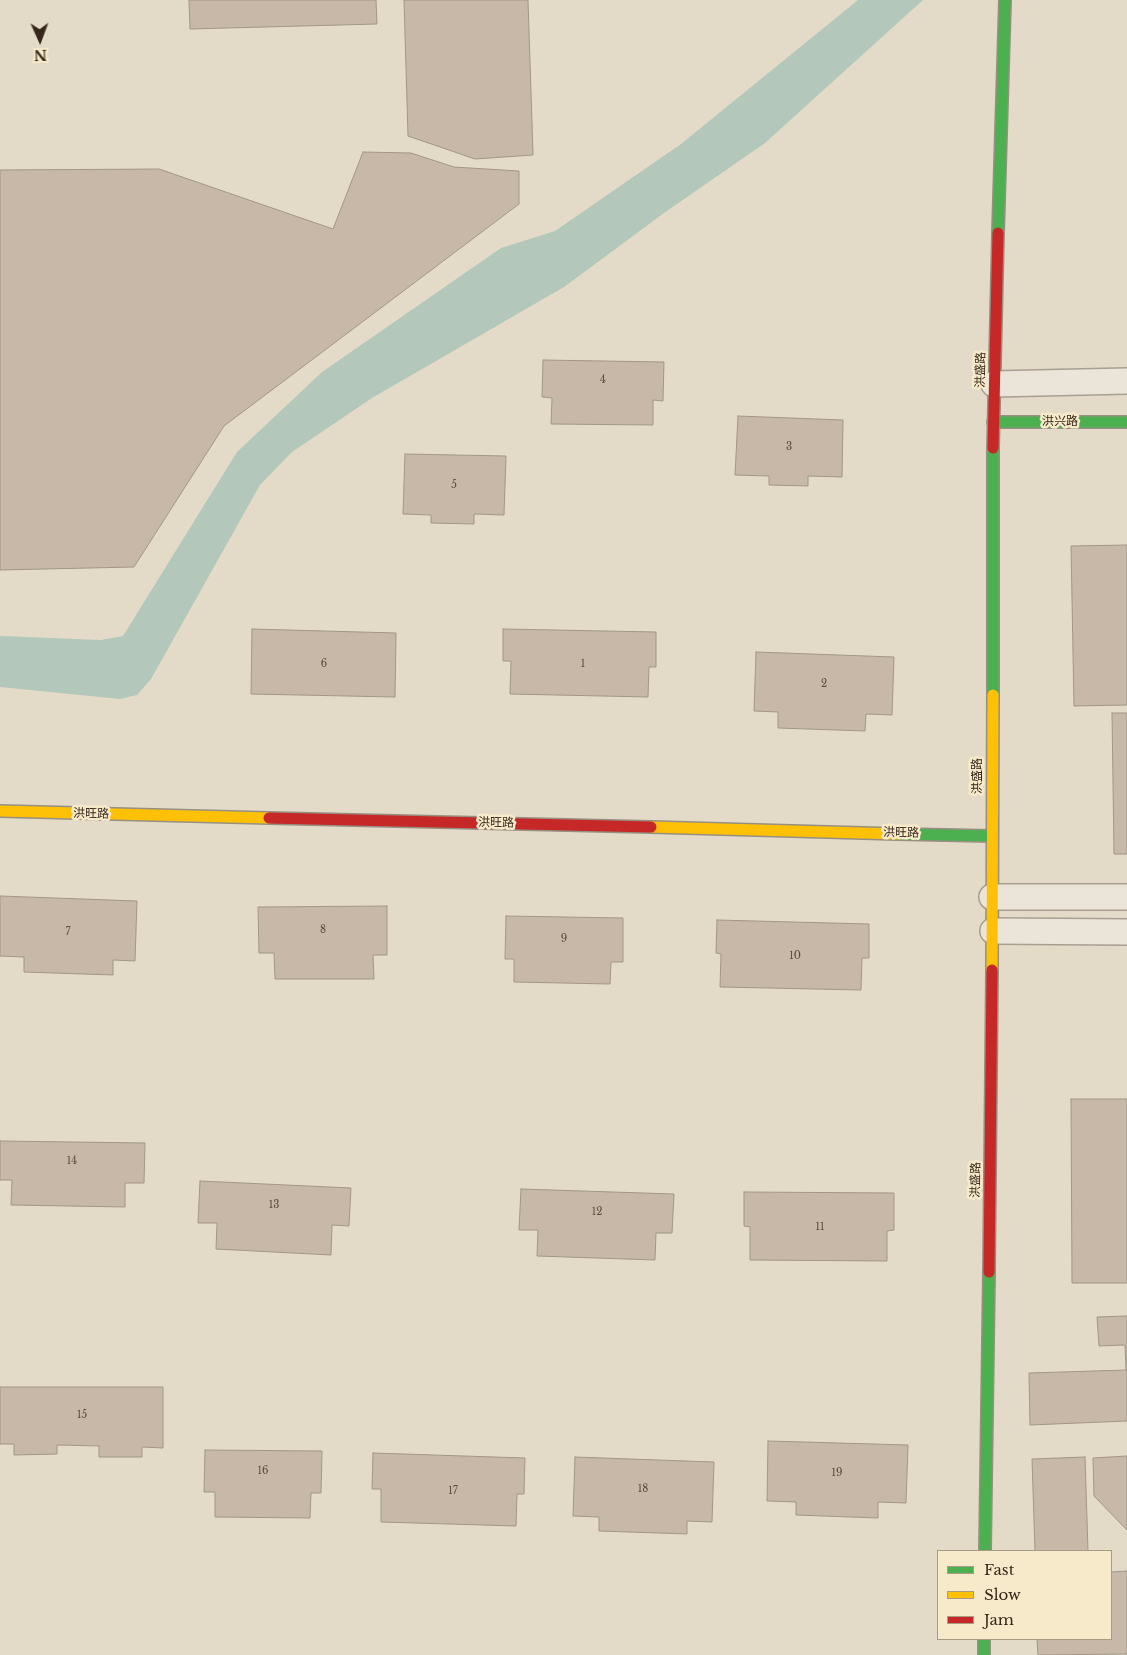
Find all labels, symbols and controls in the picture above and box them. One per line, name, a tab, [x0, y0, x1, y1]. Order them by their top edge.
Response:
north arrow	[15, 15, 65, 65]
text: N	[34, 46, 47, 64]
street label: 洪盛路	[973, 352, 989, 388]
house number: 4	[600, 374, 606, 386]
street label: 洪兴路	[1042, 415, 1078, 429]
house number: 3	[786, 441, 792, 453]
house number: 5	[451, 479, 457, 491]
house number: 6	[321, 658, 327, 670]
house number: 1	[581, 658, 585, 670]
house number: 2	[821, 678, 827, 690]
street label: 洪盛路	[971, 758, 985, 794]
street label: 洪旺路	[73, 806, 109, 822]
street label: 洪旺路	[478, 815, 514, 831]
street label: 洪旺路	[883, 825, 919, 841]
house number: 8	[320, 924, 326, 936]
house number: 7	[65, 926, 71, 938]
house number: 9	[561, 933, 567, 945]
house number: 10	[789, 950, 801, 962]
house number: 14	[67, 1155, 77, 1167]
street label: 洪盛路	[968, 1162, 984, 1198]
house number: 13	[269, 1199, 279, 1211]
house number: 12	[592, 1206, 602, 1218]
house number: 11	[816, 1221, 824, 1233]
house number: 15	[77, 1409, 87, 1421]
house number: 16	[258, 1465, 268, 1477]
house number: 19	[832, 1467, 842, 1479]
house number: 18	[638, 1483, 648, 1495]
house number: 17	[448, 1485, 458, 1497]
legend	[937, 1550, 1112, 1640]
text: Fast	[984, 1560, 1014, 1579]
text: Slow	[984, 1585, 1021, 1604]
text: Jam	[984, 1610, 1014, 1629]

